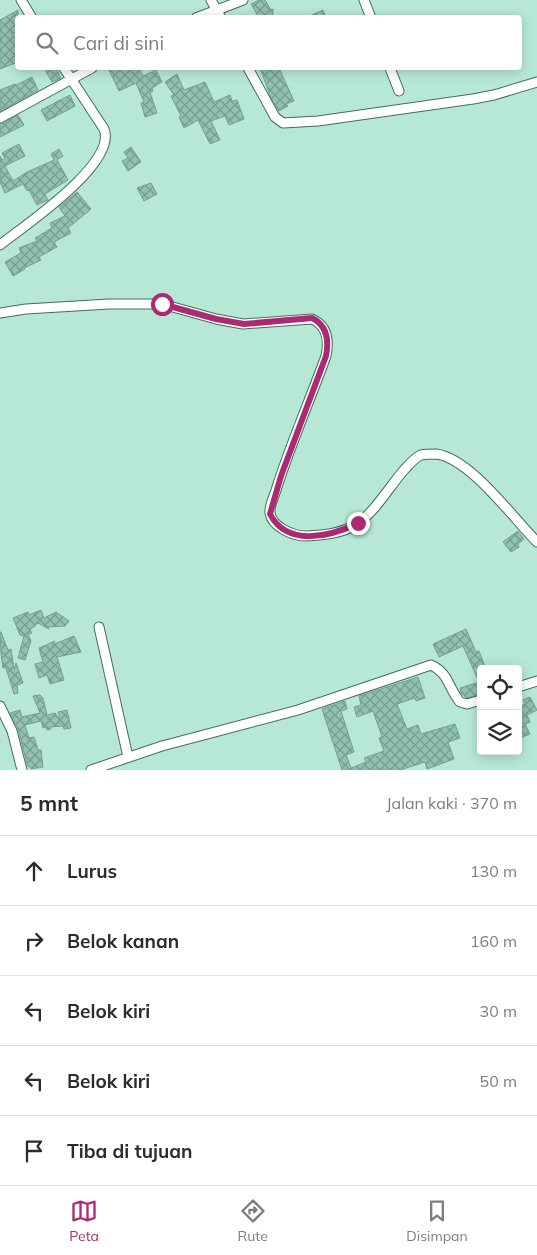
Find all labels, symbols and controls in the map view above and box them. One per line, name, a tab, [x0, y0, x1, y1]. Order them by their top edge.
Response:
search box	[15, 15, 522, 70]
icon: search	[33, 29, 61, 57]
text: Cari di sini	[73, 31, 164, 55]
route start	[151, 293, 174, 316]
route end	[347, 512, 370, 535]
map controls	[477, 665, 522, 755]
button: locate	[477, 665, 522, 710]
button: layers	[477, 710, 522, 755]
text: 5 mnt	[20, 790, 78, 816]
text: Jalan kaki · 370 m	[386, 793, 517, 813]
icon: ahead	[20, 857, 48, 885]
text: Lurus	[67, 859, 117, 883]
text: 130 m	[470, 861, 517, 881]
icon: right	[20, 927, 48, 955]
text: Belok kanan	[67, 929, 179, 953]
text: 160 m	[470, 931, 517, 951]
icon: left	[20, 997, 48, 1025]
text: Belok kiri	[67, 999, 150, 1023]
text: 30 m	[480, 1001, 517, 1021]
icon: left	[20, 1067, 48, 1095]
text: Belok kiri	[67, 1069, 150, 1093]
text: 50 m	[480, 1071, 517, 1091]
icon: arrive	[20, 1137, 48, 1165]
text: Tiba di tujuan	[67, 1139, 192, 1163]
tab: Peta	[69, 1197, 99, 1245]
tab: Rute	[238, 1197, 268, 1245]
tab: Disimpan	[406, 1197, 468, 1245]

